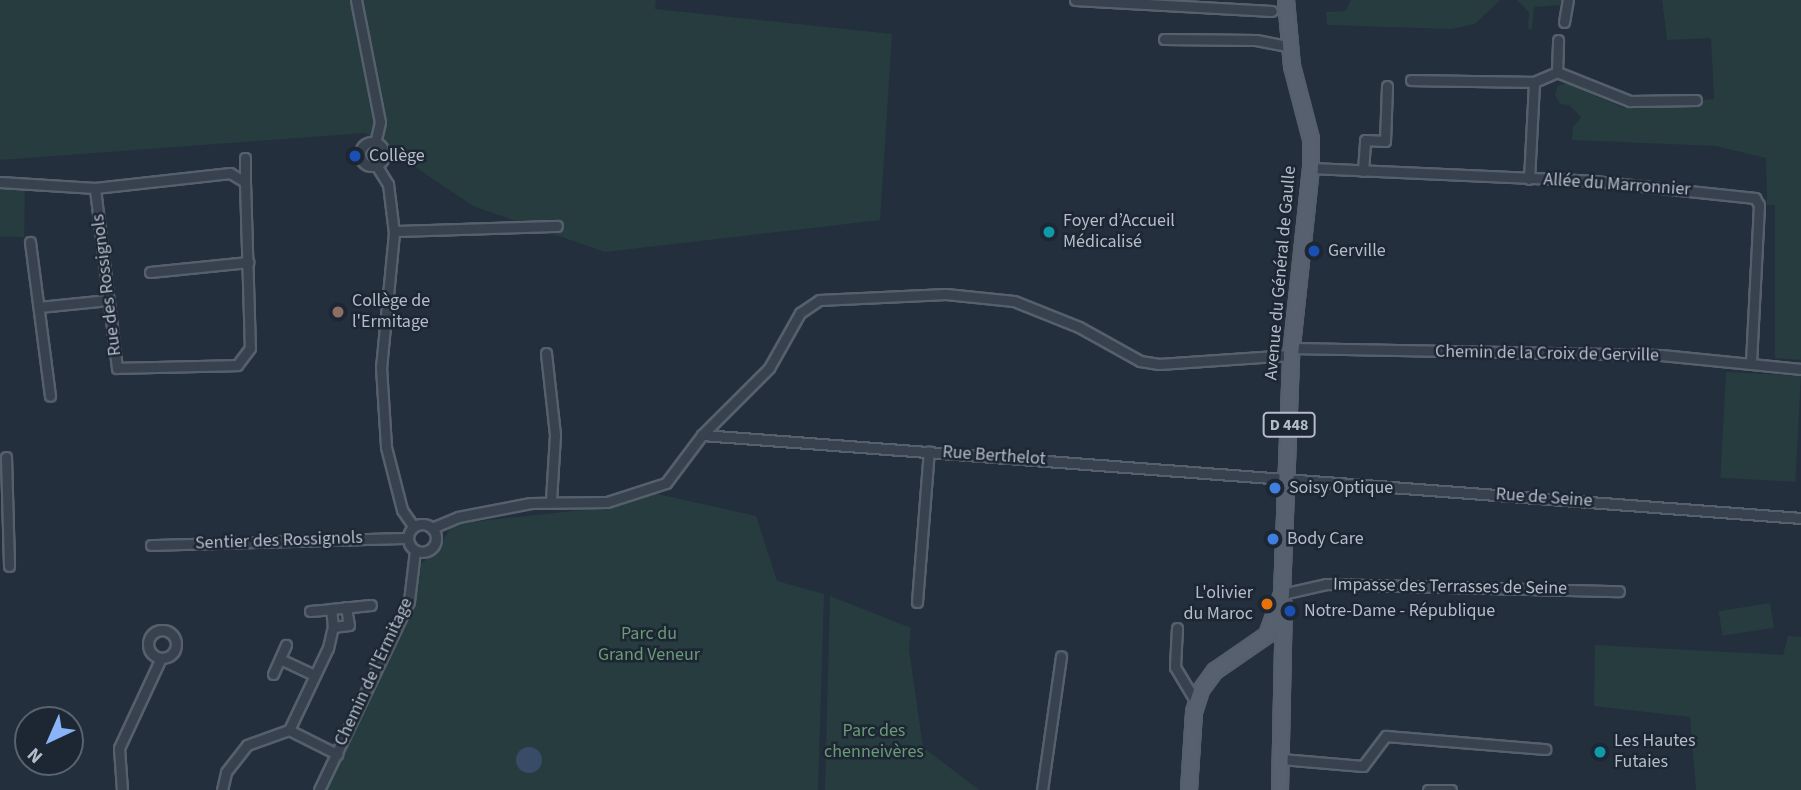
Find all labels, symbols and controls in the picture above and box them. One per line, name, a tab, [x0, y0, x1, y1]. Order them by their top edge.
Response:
place label: Collège	[369, 145, 425, 167]
marker: Collège	[347, 148, 363, 164]
street label: Avenue du Général de Gaulle	[1261, 165, 1301, 381]
street label: Allée du Marronnier	[1543, 169, 1691, 201]
place label: Foyer d’Accueil Médicalisé	[1063, 211, 1175, 254]
street label: Rue des Rossignols	[88, 213, 126, 357]
marker: Foyer d’Accueil Médicalisé	[1041, 224, 1057, 240]
place label: Gerville	[1328, 240, 1386, 262]
marker: Gerville	[1306, 243, 1322, 259]
place label: Collège de l'Ermitage	[352, 291, 430, 334]
marker: Collège de l'Ermitage	[330, 304, 346, 320]
street label: Chemin de la Croix de Gerville	[1435, 341, 1659, 367]
road number: D 448	[1261, 412, 1317, 438]
street label: Rue Berthelot	[942, 442, 1046, 470]
place label: Soisy Optique	[1289, 477, 1393, 499]
marker: Soisy Optique	[1267, 480, 1283, 496]
street label: Rue de Seine	[1495, 484, 1593, 512]
street label: Sentier des Rossignols	[195, 527, 363, 555]
place label: Body Care	[1287, 528, 1364, 550]
marker: Body Care	[1265, 531, 1281, 547]
street label: Impasse des Terrasses de Seine	[1333, 574, 1567, 600]
place label: L'olivier du Maroc	[1183, 583, 1253, 626]
street label: Chemin de l'Ermitage	[330, 594, 418, 750]
marker: L'olivier du Maroc	[1259, 596, 1275, 612]
place label: Notre-Dame - République	[1304, 600, 1495, 622]
marker: Notre-Dame - République	[1282, 603, 1298, 619]
park label: Parc du Grand Veneur	[598, 624, 700, 666]
north arrow	[14, 706, 84, 776]
park label: Parc des chenneivères	[824, 721, 924, 764]
place label: Les Hautes Futaies	[1614, 731, 1696, 774]
text: N	[22, 741, 49, 769]
marker: Les Hautes Futaies	[1592, 744, 1608, 760]

